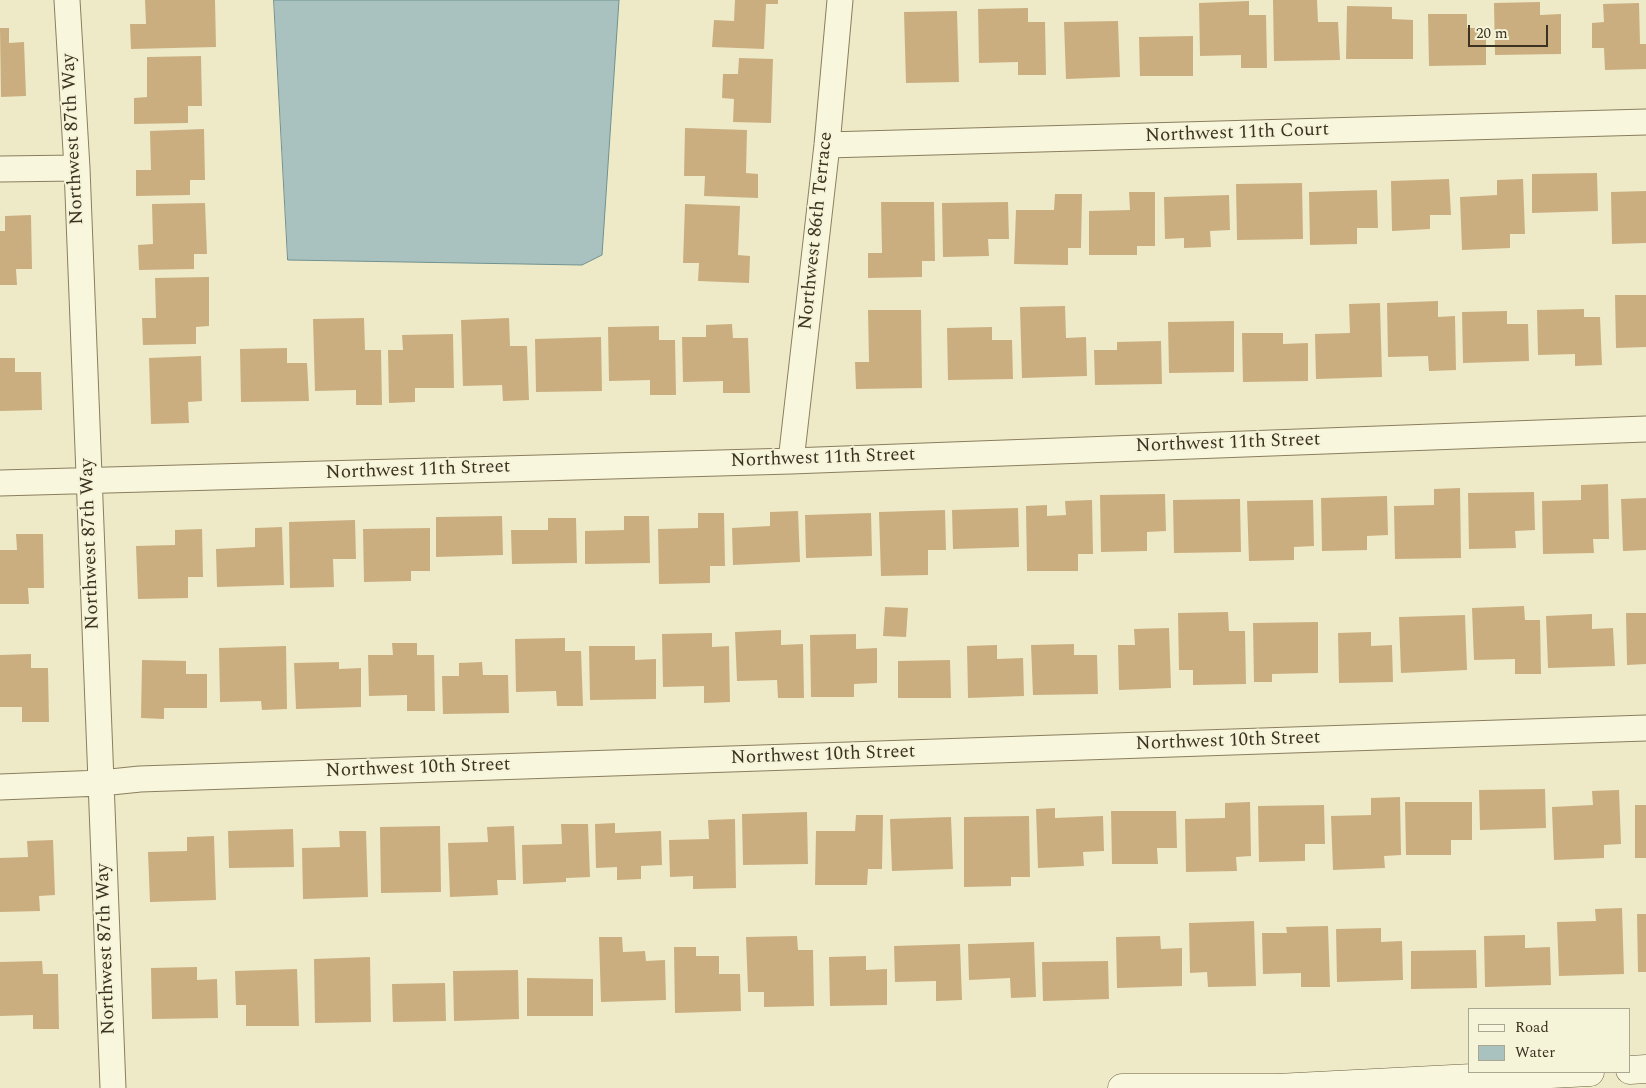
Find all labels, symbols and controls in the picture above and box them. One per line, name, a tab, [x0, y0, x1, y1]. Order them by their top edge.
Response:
scale bar	[1471, 15, 1551, 47]
text: 20 m	[1476, 22, 1508, 45]
street label: Northwest 87th Way	[58, 53, 90, 225]
street label: Northwest 11th Court	[1145, 119, 1329, 149]
street label: Northwest 86th Terrace	[795, 131, 839, 331]
street label: Northwest 11th Street	[1135, 429, 1321, 459]
street label: Northwest 11th Street	[730, 444, 916, 474]
street label: Northwest 11th Street	[325, 456, 511, 486]
street label: Northwest 87th Way	[77, 458, 105, 630]
street label: Northwest 10th Street	[1135, 727, 1321, 757]
street label: Northwest 10th Street	[730, 741, 916, 771]
street label: Northwest 10th Street	[325, 754, 511, 784]
street label: Northwest 87th Way	[93, 863, 121, 1035]
legend	[1468, 1008, 1631, 1073]
text: Road	[1515, 1016, 1549, 1039]
text: Water	[1515, 1041, 1555, 1064]

